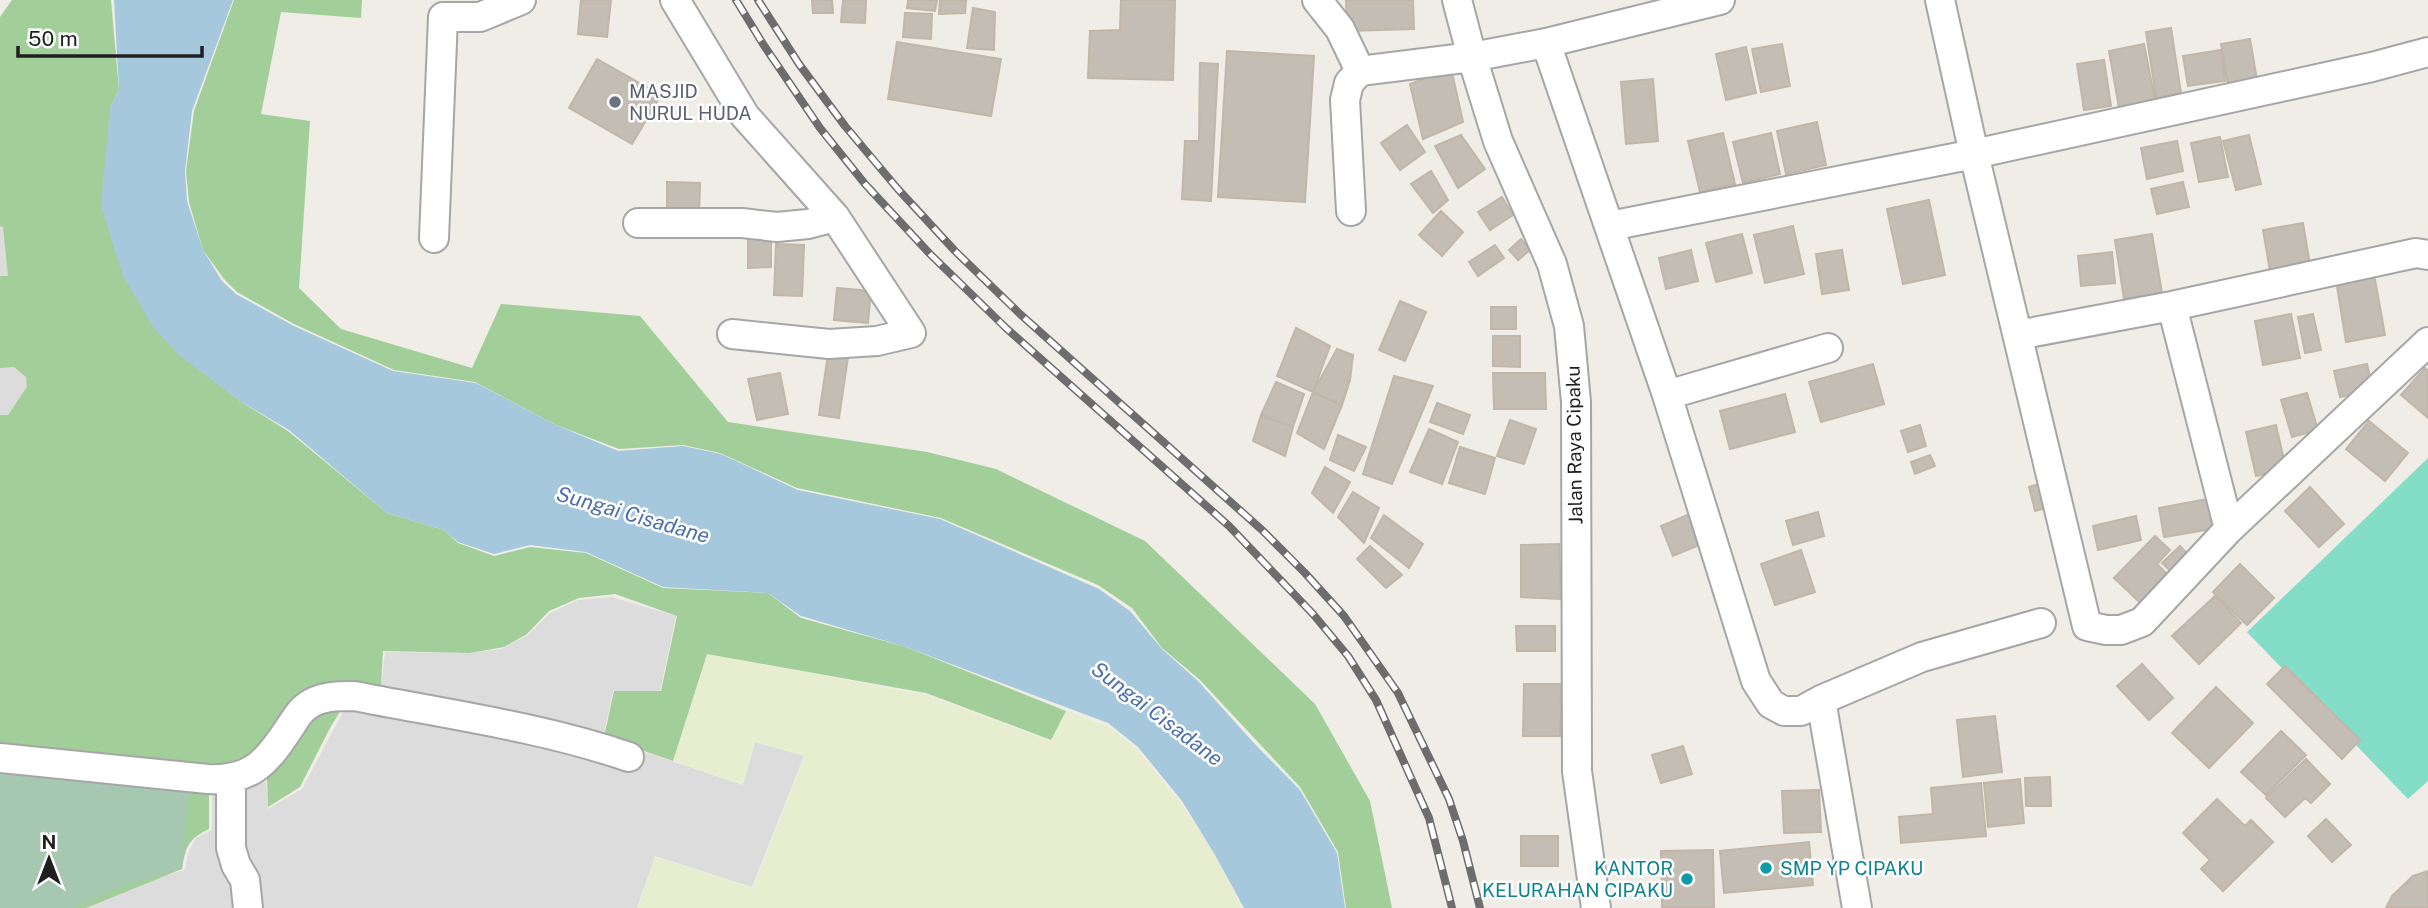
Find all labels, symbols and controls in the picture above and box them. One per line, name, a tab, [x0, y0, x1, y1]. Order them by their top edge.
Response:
scale bar	[18, 14, 201, 58]
text: 50 m	[28, 26, 78, 51]
place label: MASJID NURUL HUDA	[629, 80, 752, 124]
marker: MASJID NURUL HUDA	[607, 94, 623, 110]
street label: Jalan Raya Cipaku	[1562, 365, 1586, 525]
water label: Sungai Cisadane	[554, 481, 713, 548]
water label: Sungai Cisadane	[1087, 656, 1228, 771]
north arrow	[14, 824, 84, 894]
text: N	[42, 831, 56, 853]
place label: KANTOR KELURAHAN CIPAKU	[1482, 857, 1673, 901]
place label: SMP YP CIPAKU	[1780, 857, 1923, 879]
marker: SMP YP CIPAKU	[1758, 860, 1774, 876]
marker: KANTOR KELURAHAN CIPAKU	[1679, 871, 1695, 887]

